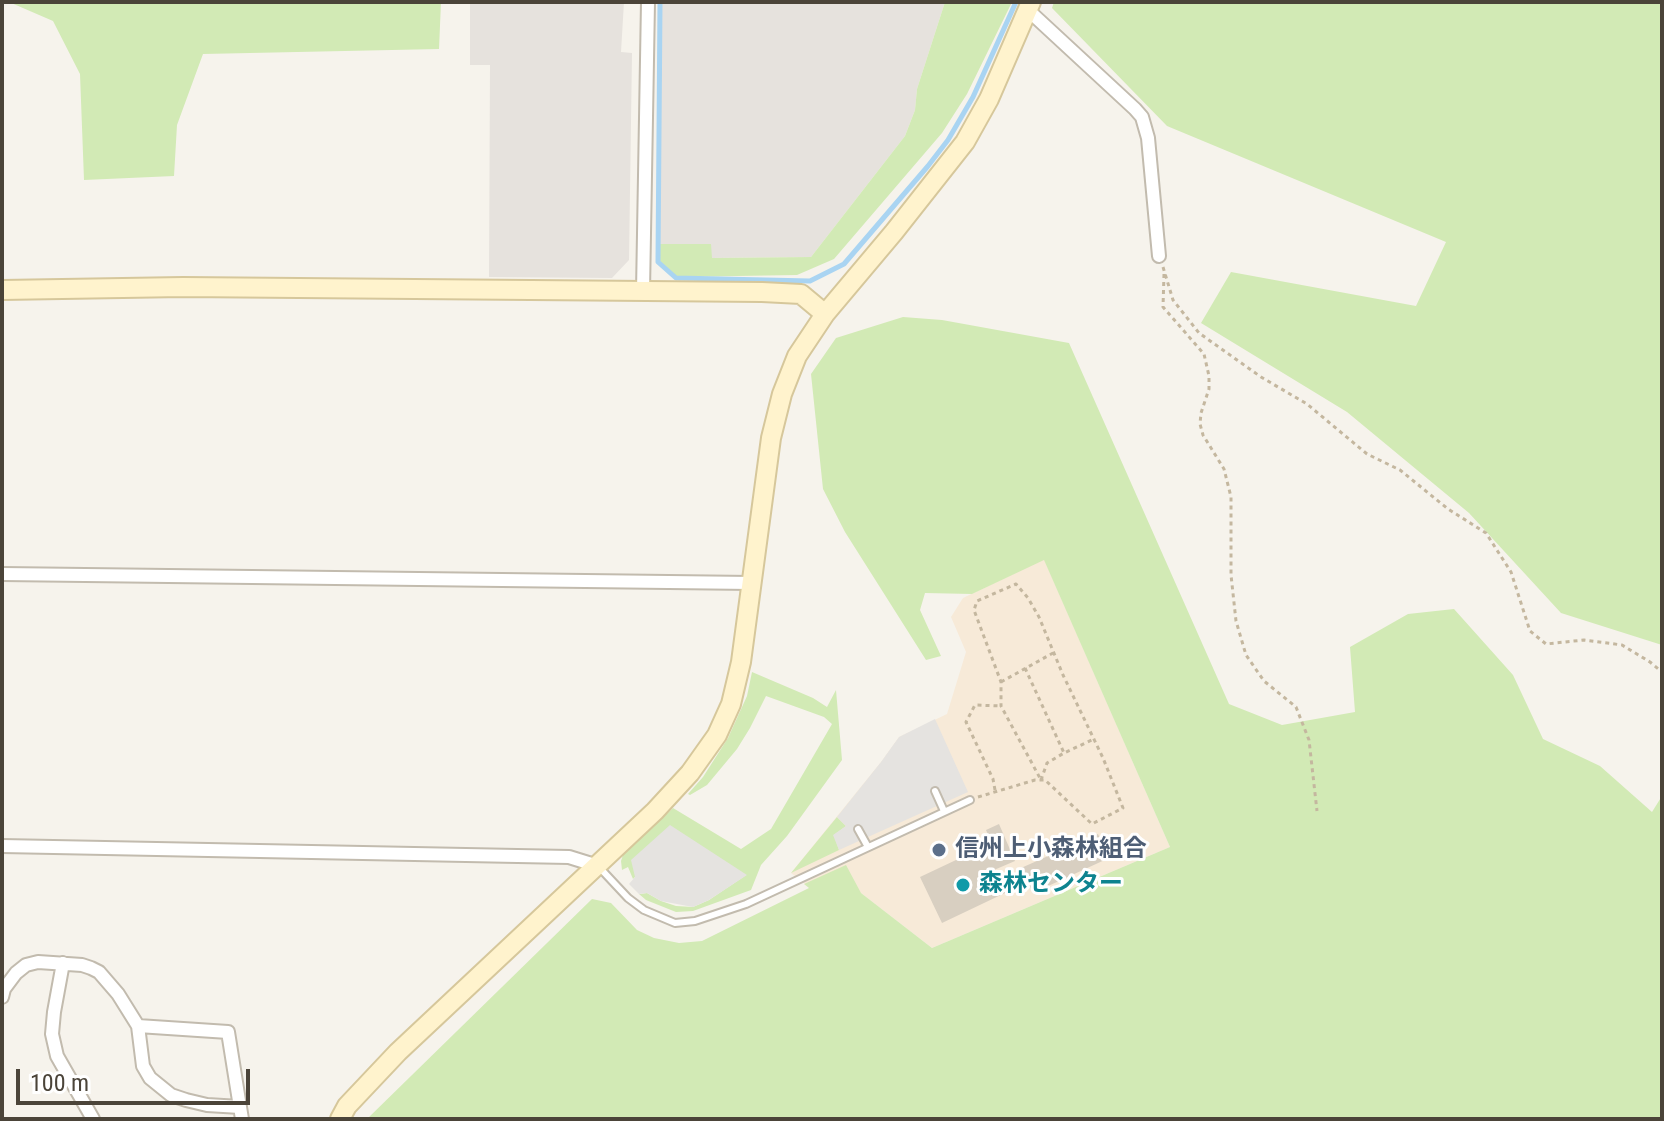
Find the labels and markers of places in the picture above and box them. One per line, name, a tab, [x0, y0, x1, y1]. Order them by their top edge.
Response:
place label: 信州上小森林組合	[955, 836, 1147, 864]
marker: 信州上小森林組合	[930, 841, 948, 859]
place label: 森林センター	[979, 871, 1123, 899]
marker: 森林センター	[954, 876, 972, 894]

